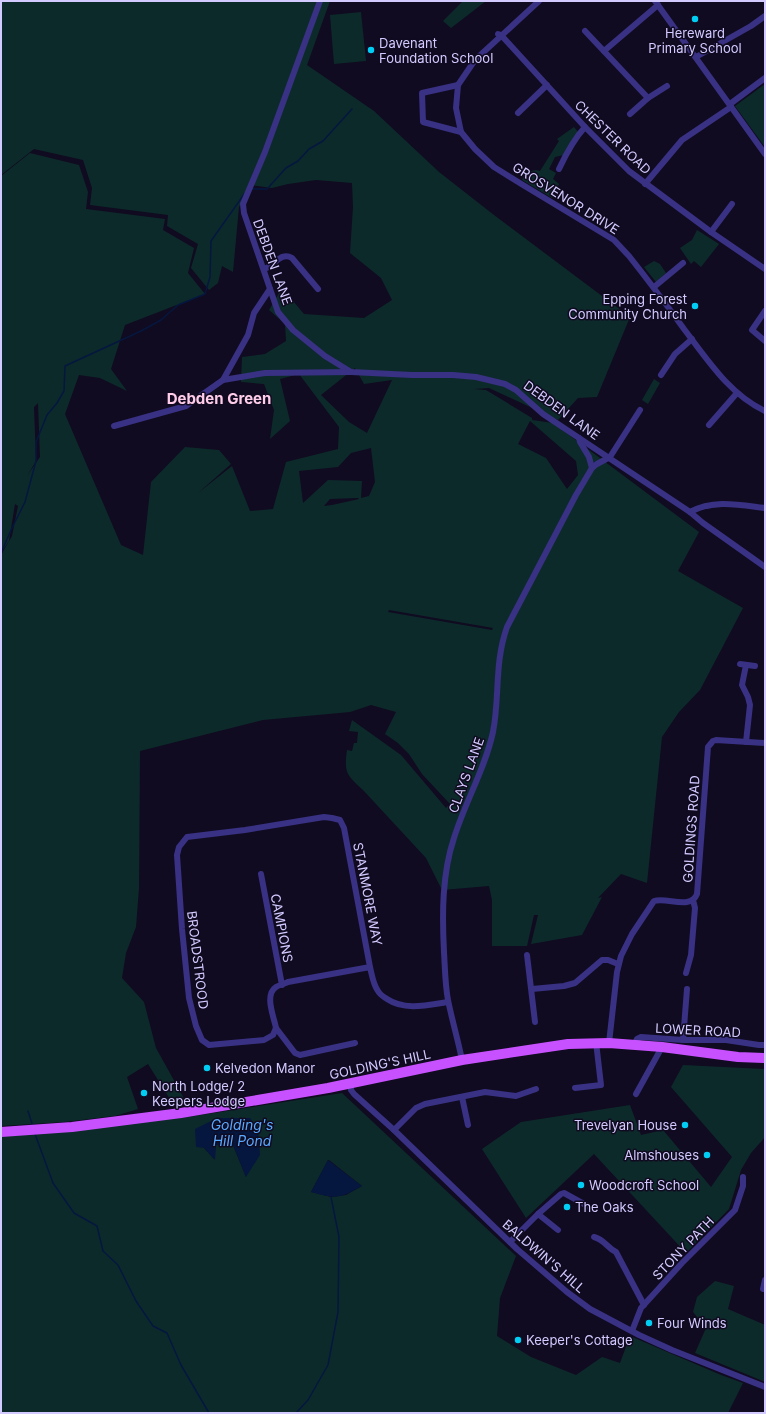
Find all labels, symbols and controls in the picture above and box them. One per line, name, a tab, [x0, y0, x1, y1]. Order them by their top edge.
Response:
marker: Hereward Primary School	[690, 14, 700, 24]
place label: Hereward Primary School	[648, 25, 742, 56]
place label: Davenant Foundation School	[379, 35, 493, 66]
marker: Davenant Foundation School	[366, 45, 376, 55]
street label: CHESTER ROAD	[572, 97, 654, 177]
street label: GROSVENOR DRIVE	[510, 159, 622, 237]
street label: DEBDEN LANE	[250, 217, 296, 307]
place label: Epping Forest Community Church	[568, 291, 687, 322]
marker: Epping Forest Community Church	[690, 301, 700, 311]
street label: DEBDEN LANE	[521, 377, 603, 443]
district label: Debden Green	[167, 389, 271, 408]
street label: CLAYS LANE	[445, 735, 487, 815]
street label: GOLDINGS ROAD	[679, 775, 703, 883]
street label: STANMORE WAY	[350, 841, 386, 947]
street label: CAMPIONS	[267, 892, 297, 964]
street label: BROADSTROOD	[184, 910, 212, 1010]
street label: LOWER ROAD	[655, 1020, 741, 1040]
street label: GOLDING'S HILL	[328, 1045, 432, 1083]
place label: Kelvedon Manor	[215, 1060, 315, 1076]
marker: Kelvedon Manor	[202, 1063, 212, 1073]
place label: North Lodge/ 2 Keepers Lodge	[152, 1078, 245, 1109]
marker: North Lodge/ 2 Keepers Lodge	[139, 1088, 149, 1098]
water label: Golding's Hill Pond	[211, 1116, 273, 1149]
place label: Trevelyan House	[574, 1117, 677, 1133]
marker: Trevelyan House	[680, 1120, 690, 1130]
place label: Almshouses	[624, 1147, 699, 1163]
marker: Almshouses	[702, 1150, 712, 1160]
place label: Woodcroft School	[589, 1177, 699, 1193]
marker: Woodcroft School	[576, 1180, 586, 1190]
place label: The Oaks	[575, 1199, 634, 1215]
marker: The Oaks	[562, 1202, 572, 1212]
street label: STONY PATH	[649, 1213, 717, 1283]
street label: BALDWIN'S HILL	[499, 1216, 589, 1296]
place label: Four Winds	[657, 1315, 727, 1331]
marker: Four Winds	[644, 1318, 654, 1328]
place label: Keeper's Cottage	[526, 1332, 633, 1348]
marker: Keeper's Cottage	[513, 1335, 523, 1345]

